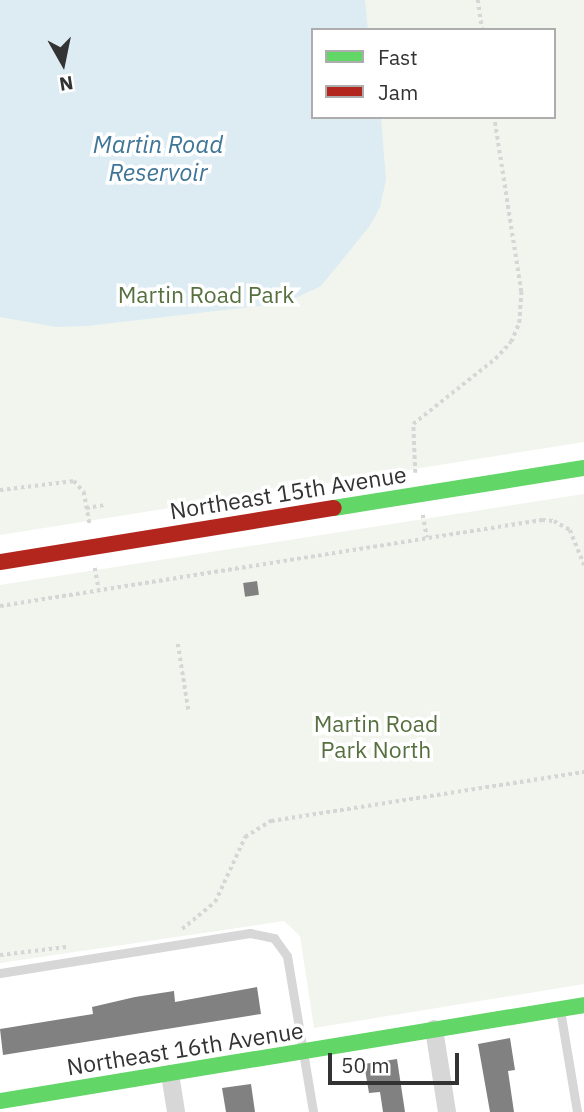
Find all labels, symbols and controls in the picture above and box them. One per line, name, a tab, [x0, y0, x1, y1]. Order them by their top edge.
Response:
north arrow	[28, 28, 98, 98]
legend	[311, 28, 556, 119]
text: Fast	[378, 43, 418, 71]
text: N	[58, 71, 75, 97]
text: Jam	[378, 78, 418, 106]
water label: Martin Road Reservoir	[93, 131, 223, 187]
park label: Martin Road Park	[118, 280, 294, 308]
street label: Northeast 15th Avenue	[168, 460, 408, 524]
park label: Martin Road Park North	[314, 709, 438, 763]
street label: Northeast 16th Avenue	[65, 1016, 305, 1080]
scale bar	[332, 1038, 463, 1082]
text: 50 m	[341, 1051, 390, 1079]

